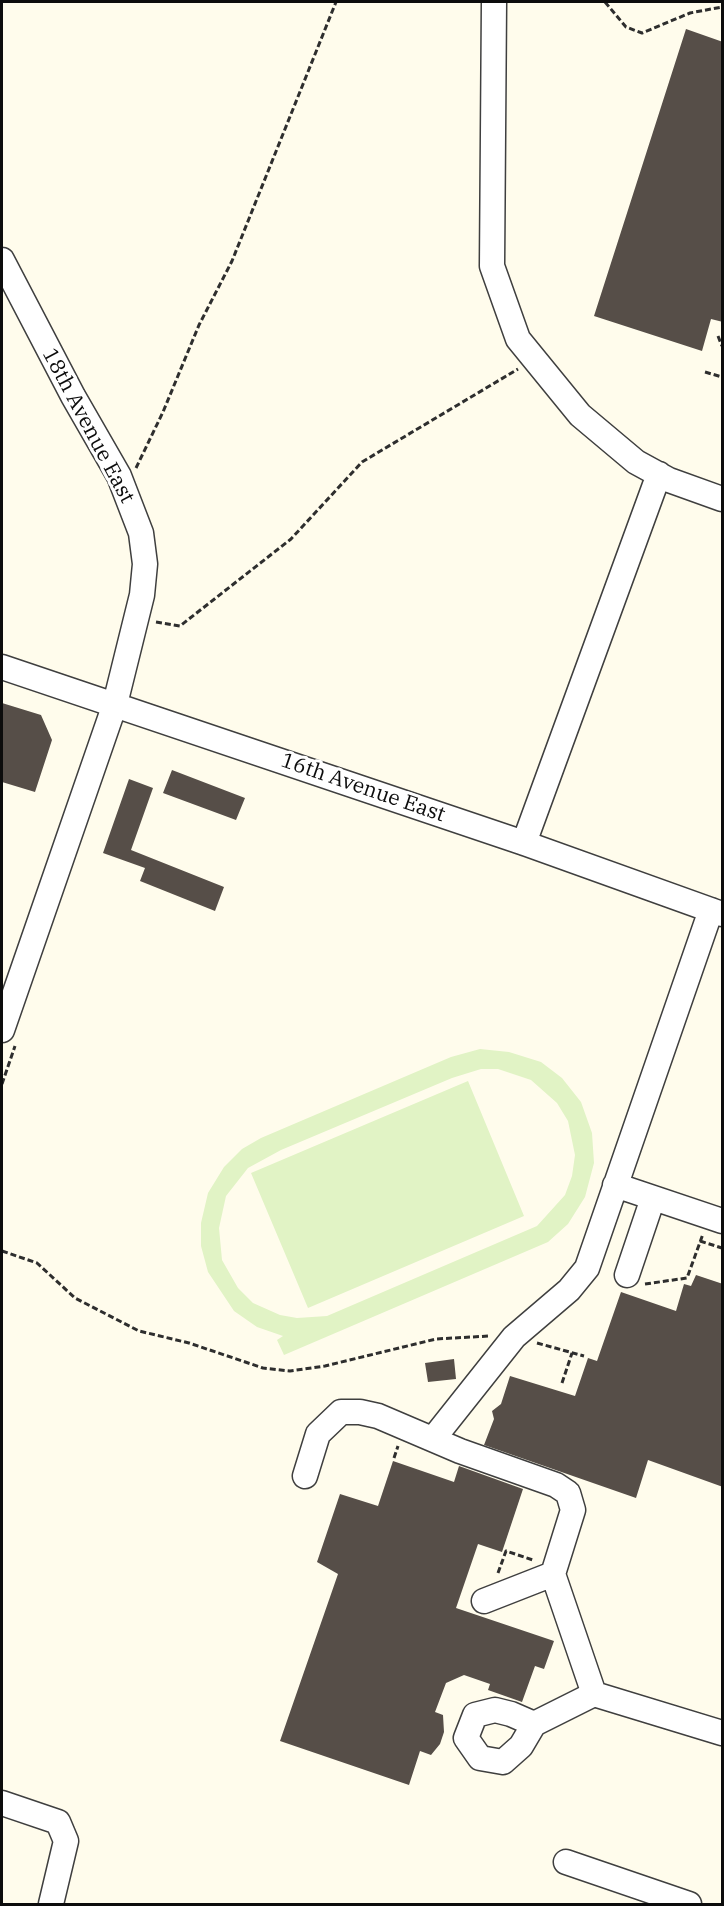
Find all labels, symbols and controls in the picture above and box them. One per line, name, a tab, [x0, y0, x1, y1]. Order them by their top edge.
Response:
street label: 18th Avenue East	[37, 344, 139, 508]
street label: 16th Avenue East	[278, 748, 448, 828]

